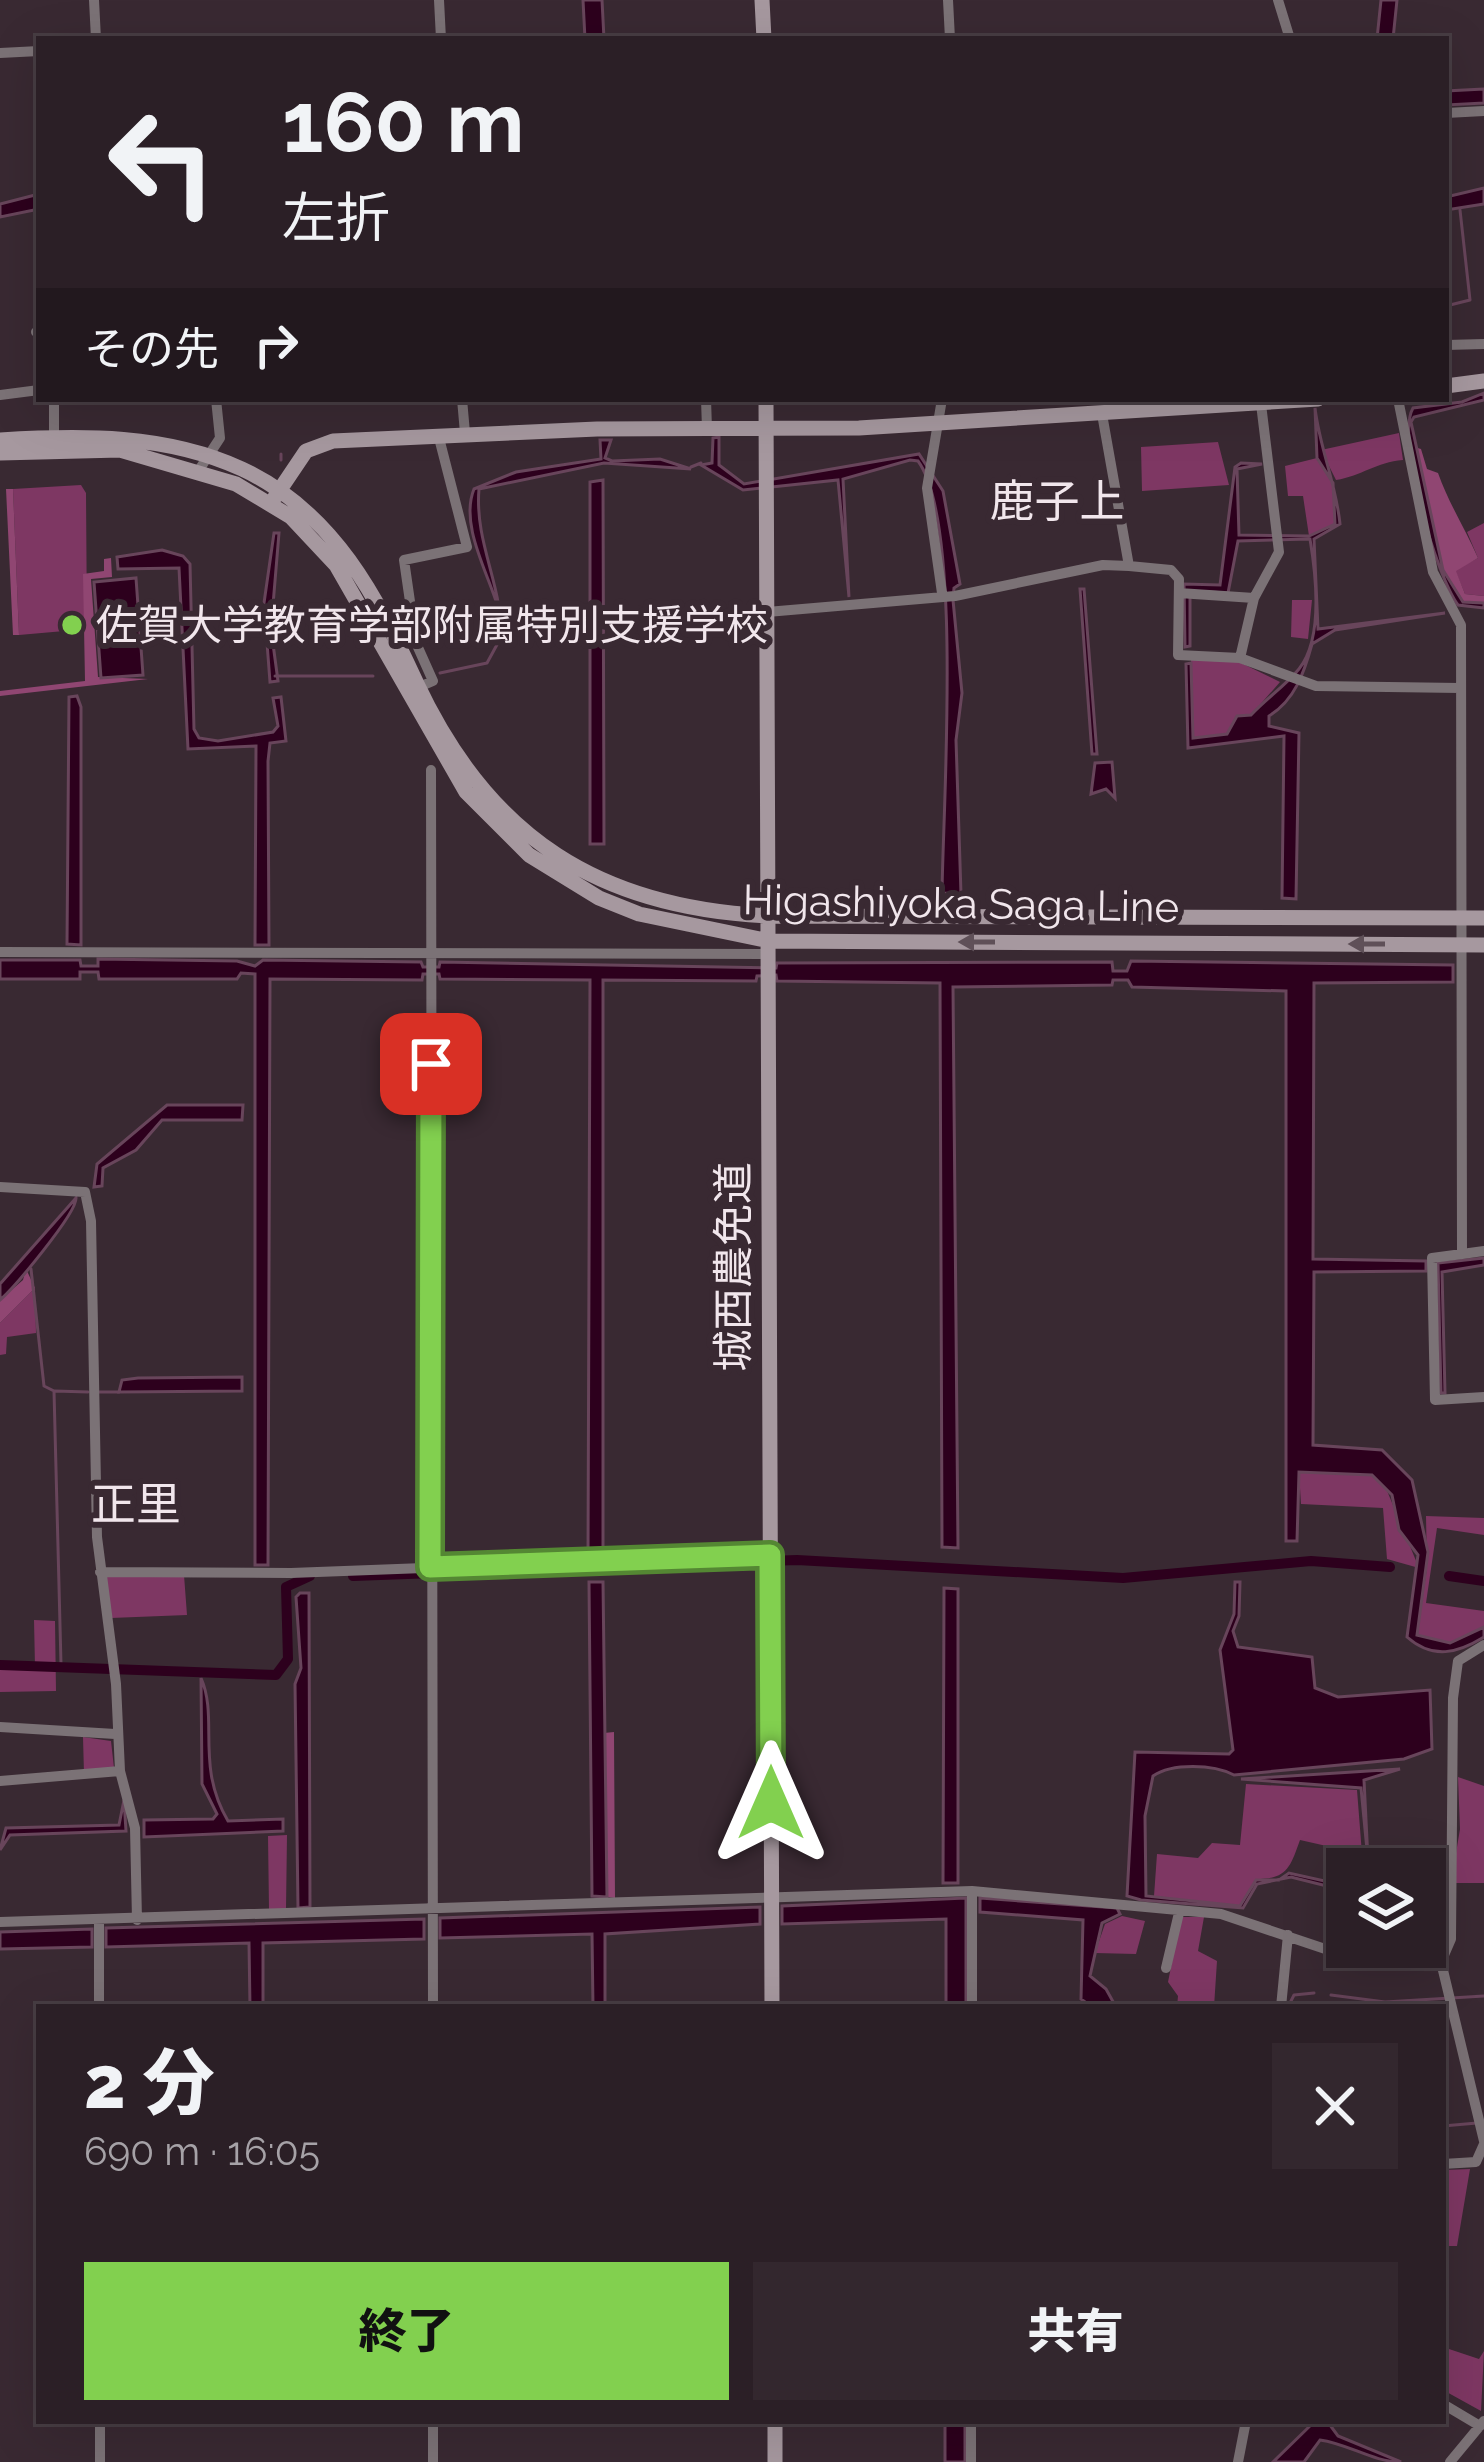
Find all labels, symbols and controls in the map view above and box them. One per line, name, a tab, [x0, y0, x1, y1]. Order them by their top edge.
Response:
text: 160 m	[282, 73, 524, 172]
icon: left	[84, 84, 240, 240]
text: 左折	[282, 186, 390, 250]
icon: right	[243, 312, 309, 378]
text: その先	[84, 323, 219, 376]
district label: 鹿子上	[989, 475, 1125, 528]
place label: 佐賀大学教育学部附属特別支援学校	[96, 601, 768, 650]
marker: 佐賀大学教育学部附属特別支援学校	[59, 612, 85, 638]
street label: Higashiyoka Saga Line	[742, 875, 1180, 932]
one-way arrow	[957, 932, 995, 952]
one-way arrow	[1347, 934, 1385, 954]
pin	[380, 1013, 482, 1115]
icon: arrive	[398, 1031, 464, 1097]
street label: 城西農免道	[709, 1162, 758, 1372]
district label: 正里	[91, 1478, 181, 1531]
position arrow	[708, 1740, 834, 1866]
map controls	[1326, 1848, 1446, 1968]
button: layers	[1326, 1848, 1446, 1968]
text: 2 分	[84, 2040, 215, 2125]
button: close	[1272, 2043, 1398, 2169]
text: 690 m · 16:05	[84, 2128, 320, 2174]
button: 終了	[84, 2262, 729, 2400]
button: 共有	[753, 2262, 1398, 2400]

